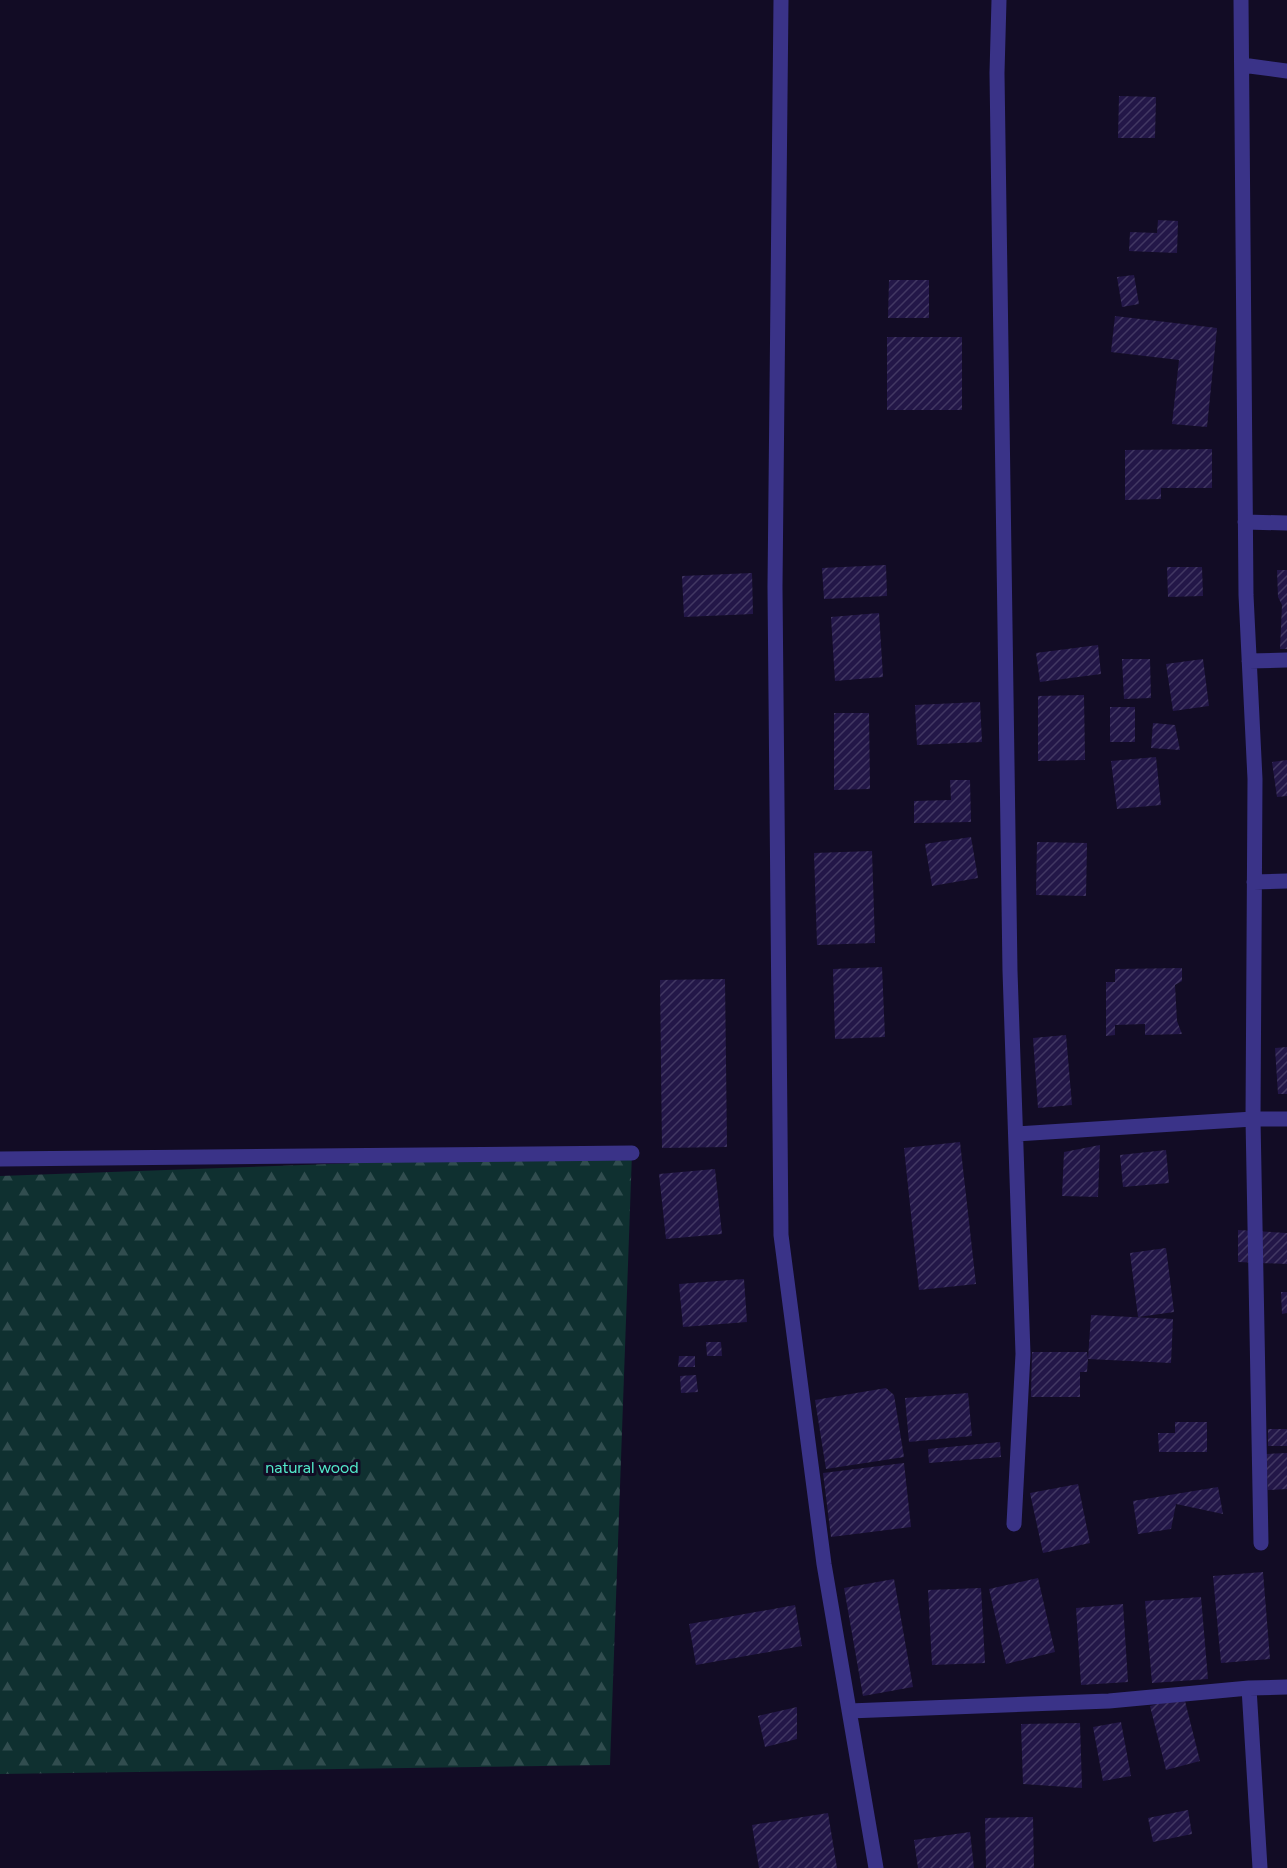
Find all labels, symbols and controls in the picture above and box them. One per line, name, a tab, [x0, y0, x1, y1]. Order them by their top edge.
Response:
park label: natural wood	[265, 1458, 359, 1477]

